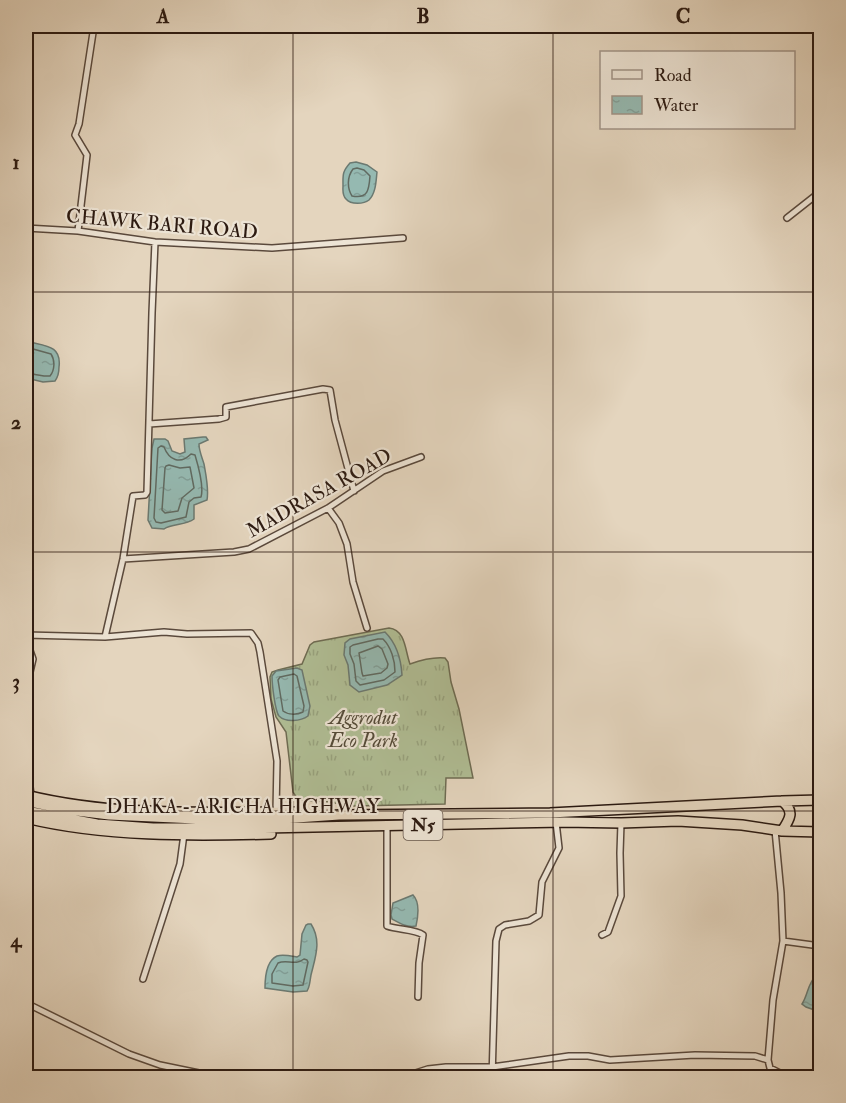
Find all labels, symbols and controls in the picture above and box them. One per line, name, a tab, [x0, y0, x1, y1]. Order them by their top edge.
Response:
text: A	[156, 4, 170, 29]
text: B	[416, 4, 430, 29]
text: C	[676, 4, 690, 29]
legend	[600, 51, 795, 129]
text: Road	[654, 64, 692, 87]
text: Water	[653, 94, 698, 117]
text: 1	[12, 150, 20, 175]
street label: CHAWK BARI ROAD	[65, 203, 259, 245]
text: 2	[11, 410, 21, 435]
street label: MADRASA ROAD	[242, 443, 396, 543]
text: 3	[12, 669, 20, 694]
park label: Aggrodut Eco Park	[326, 705, 398, 753]
street label: DHAKA - ARICHA HIGHWAY	[106, 794, 381, 819]
road number: N5	[404, 810, 442, 840]
text: 4	[10, 928, 23, 953]

